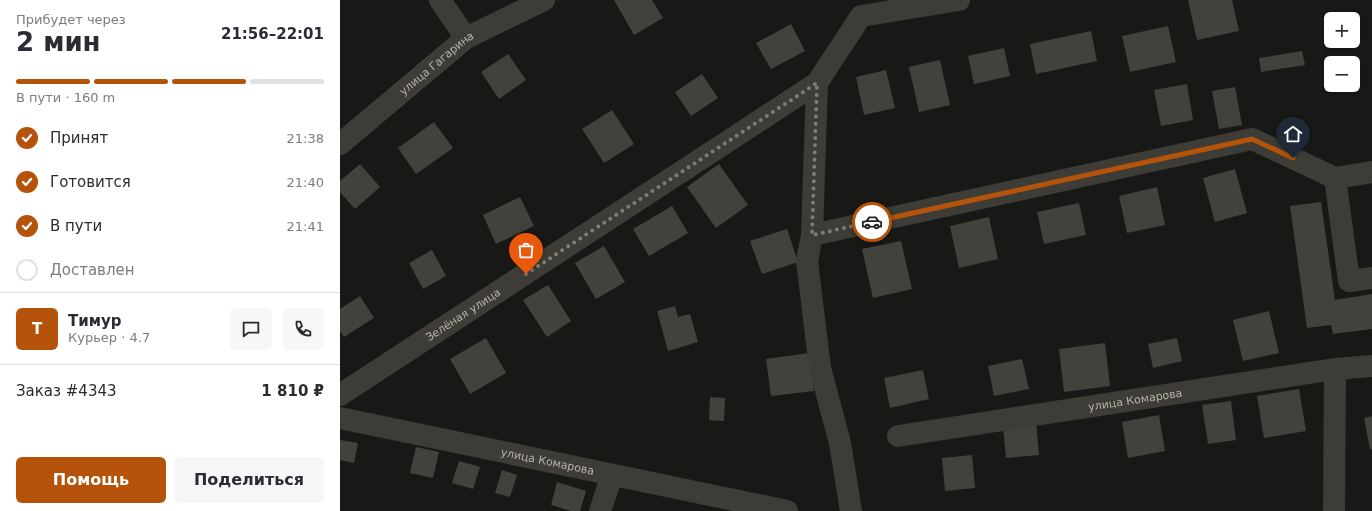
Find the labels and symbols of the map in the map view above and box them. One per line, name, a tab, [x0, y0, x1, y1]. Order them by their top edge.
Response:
street label: улица Гагарина	[397, 29, 476, 98]
pin	[1276, 117, 1310, 158]
courier	[852, 202, 892, 242]
pin	[509, 233, 543, 274]
street label: Зелёная улица	[423, 285, 503, 344]
street label: улица Комарова	[1087, 386, 1183, 413]
street label: улица Комарова	[500, 445, 595, 477]

